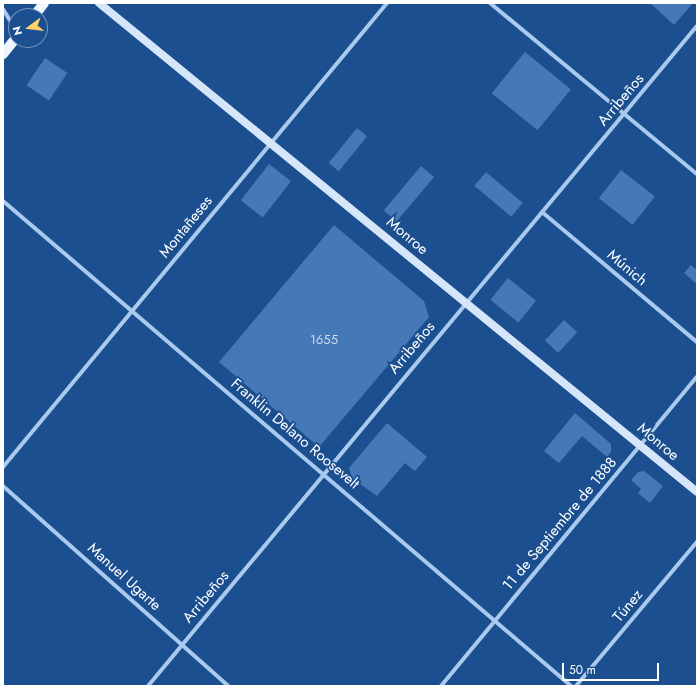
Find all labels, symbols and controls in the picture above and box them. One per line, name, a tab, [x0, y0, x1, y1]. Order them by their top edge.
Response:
north arrow	[8, 8, 48, 48]
text: N	[9, 25, 26, 37]
street label: Arribeños	[594, 70, 648, 130]
street label: Montañeses	[156, 192, 216, 262]
street label: Monroe	[382, 213, 432, 259]
street label: Múnich	[603, 246, 651, 290]
street label: Arribeños	[385, 318, 439, 378]
house number: 1655	[310, 332, 338, 348]
street label: Franklin Delano Roosevelt	[227, 375, 363, 493]
street label: Monroe	[633, 419, 683, 465]
street label: 11 de Septiembre de 1888	[499, 454, 621, 594]
street label: Manuel Ugarte	[84, 539, 164, 615]
street label: Arribeños	[179, 567, 233, 627]
street label: Túnez	[609, 586, 647, 626]
scale bar	[564, 655, 661, 681]
text: 50 m	[569, 661, 596, 679]

